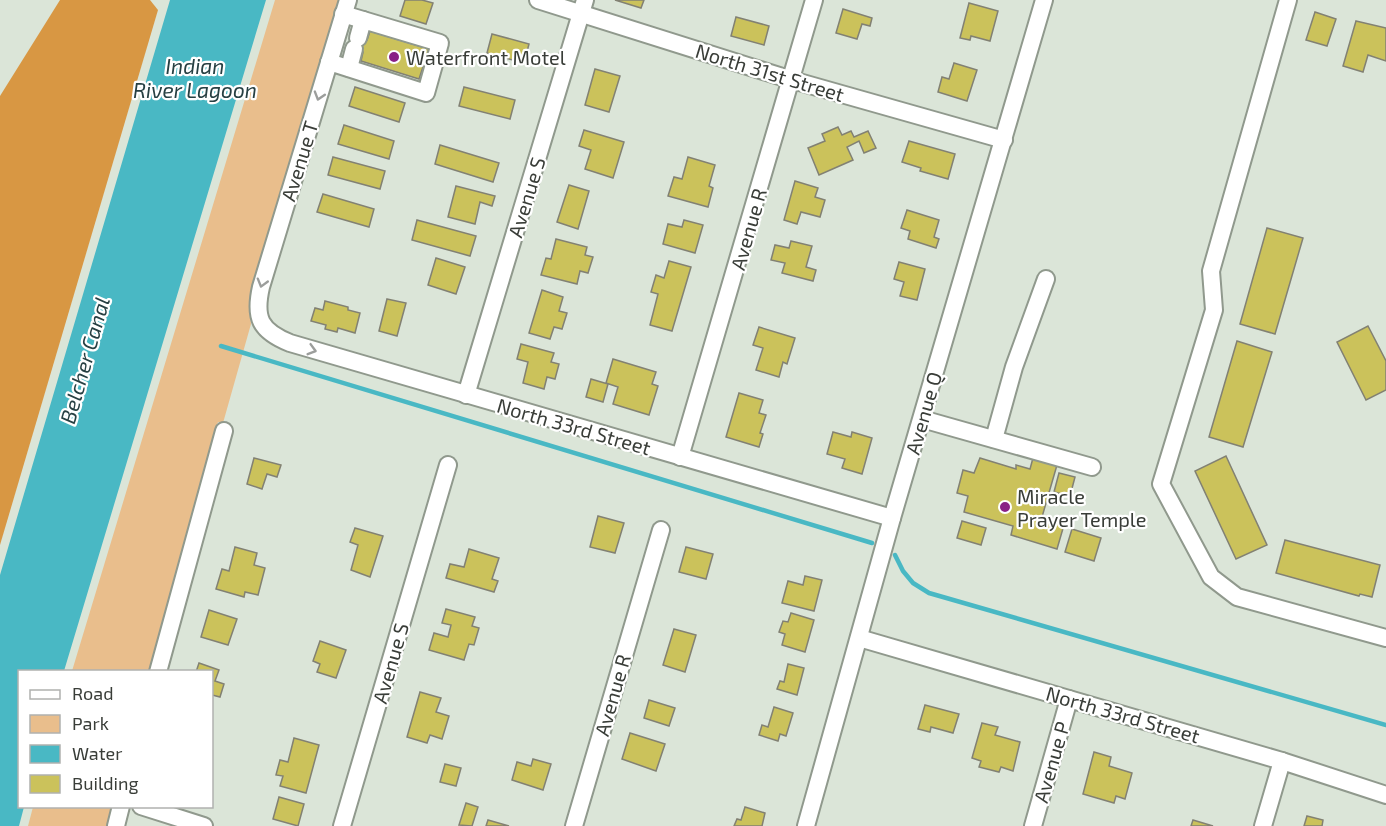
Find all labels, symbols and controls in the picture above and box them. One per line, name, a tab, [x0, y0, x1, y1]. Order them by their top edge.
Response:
street label: North 31st Street	[693, 38, 848, 106]
place label: Waterfront Motel	[406, 45, 566, 69]
marker: Waterfront Motel	[387, 50, 401, 64]
water label: Indian River Lagoon	[133, 53, 257, 102]
one-way arrow	[313, 90, 326, 101]
street label: Avenue T	[275, 118, 323, 204]
street label: Avenue S	[502, 154, 550, 240]
street label: Avenue R	[725, 185, 771, 273]
one-way arrow	[257, 277, 269, 288]
water label: Belcher Canal	[54, 294, 114, 426]
one-way arrow	[306, 343, 317, 355]
street label: Avenue Q	[900, 369, 946, 457]
street label: North 33rd Street	[494, 393, 654, 460]
place label: Miracle Prayer Temple	[1017, 484, 1147, 531]
marker: Miracle Prayer Temple	[998, 500, 1012, 514]
street label: Avenue S	[367, 620, 413, 706]
street label: Avenue R	[589, 651, 635, 739]
legend	[18, 670, 213, 808]
street label: North 33rd Street	[1043, 681, 1203, 748]
text: Road	[72, 682, 113, 704]
text: Park	[72, 712, 109, 734]
street label: Avenue P	[1028, 719, 1074, 805]
text: Water	[72, 742, 122, 764]
text: Building	[72, 772, 139, 794]

